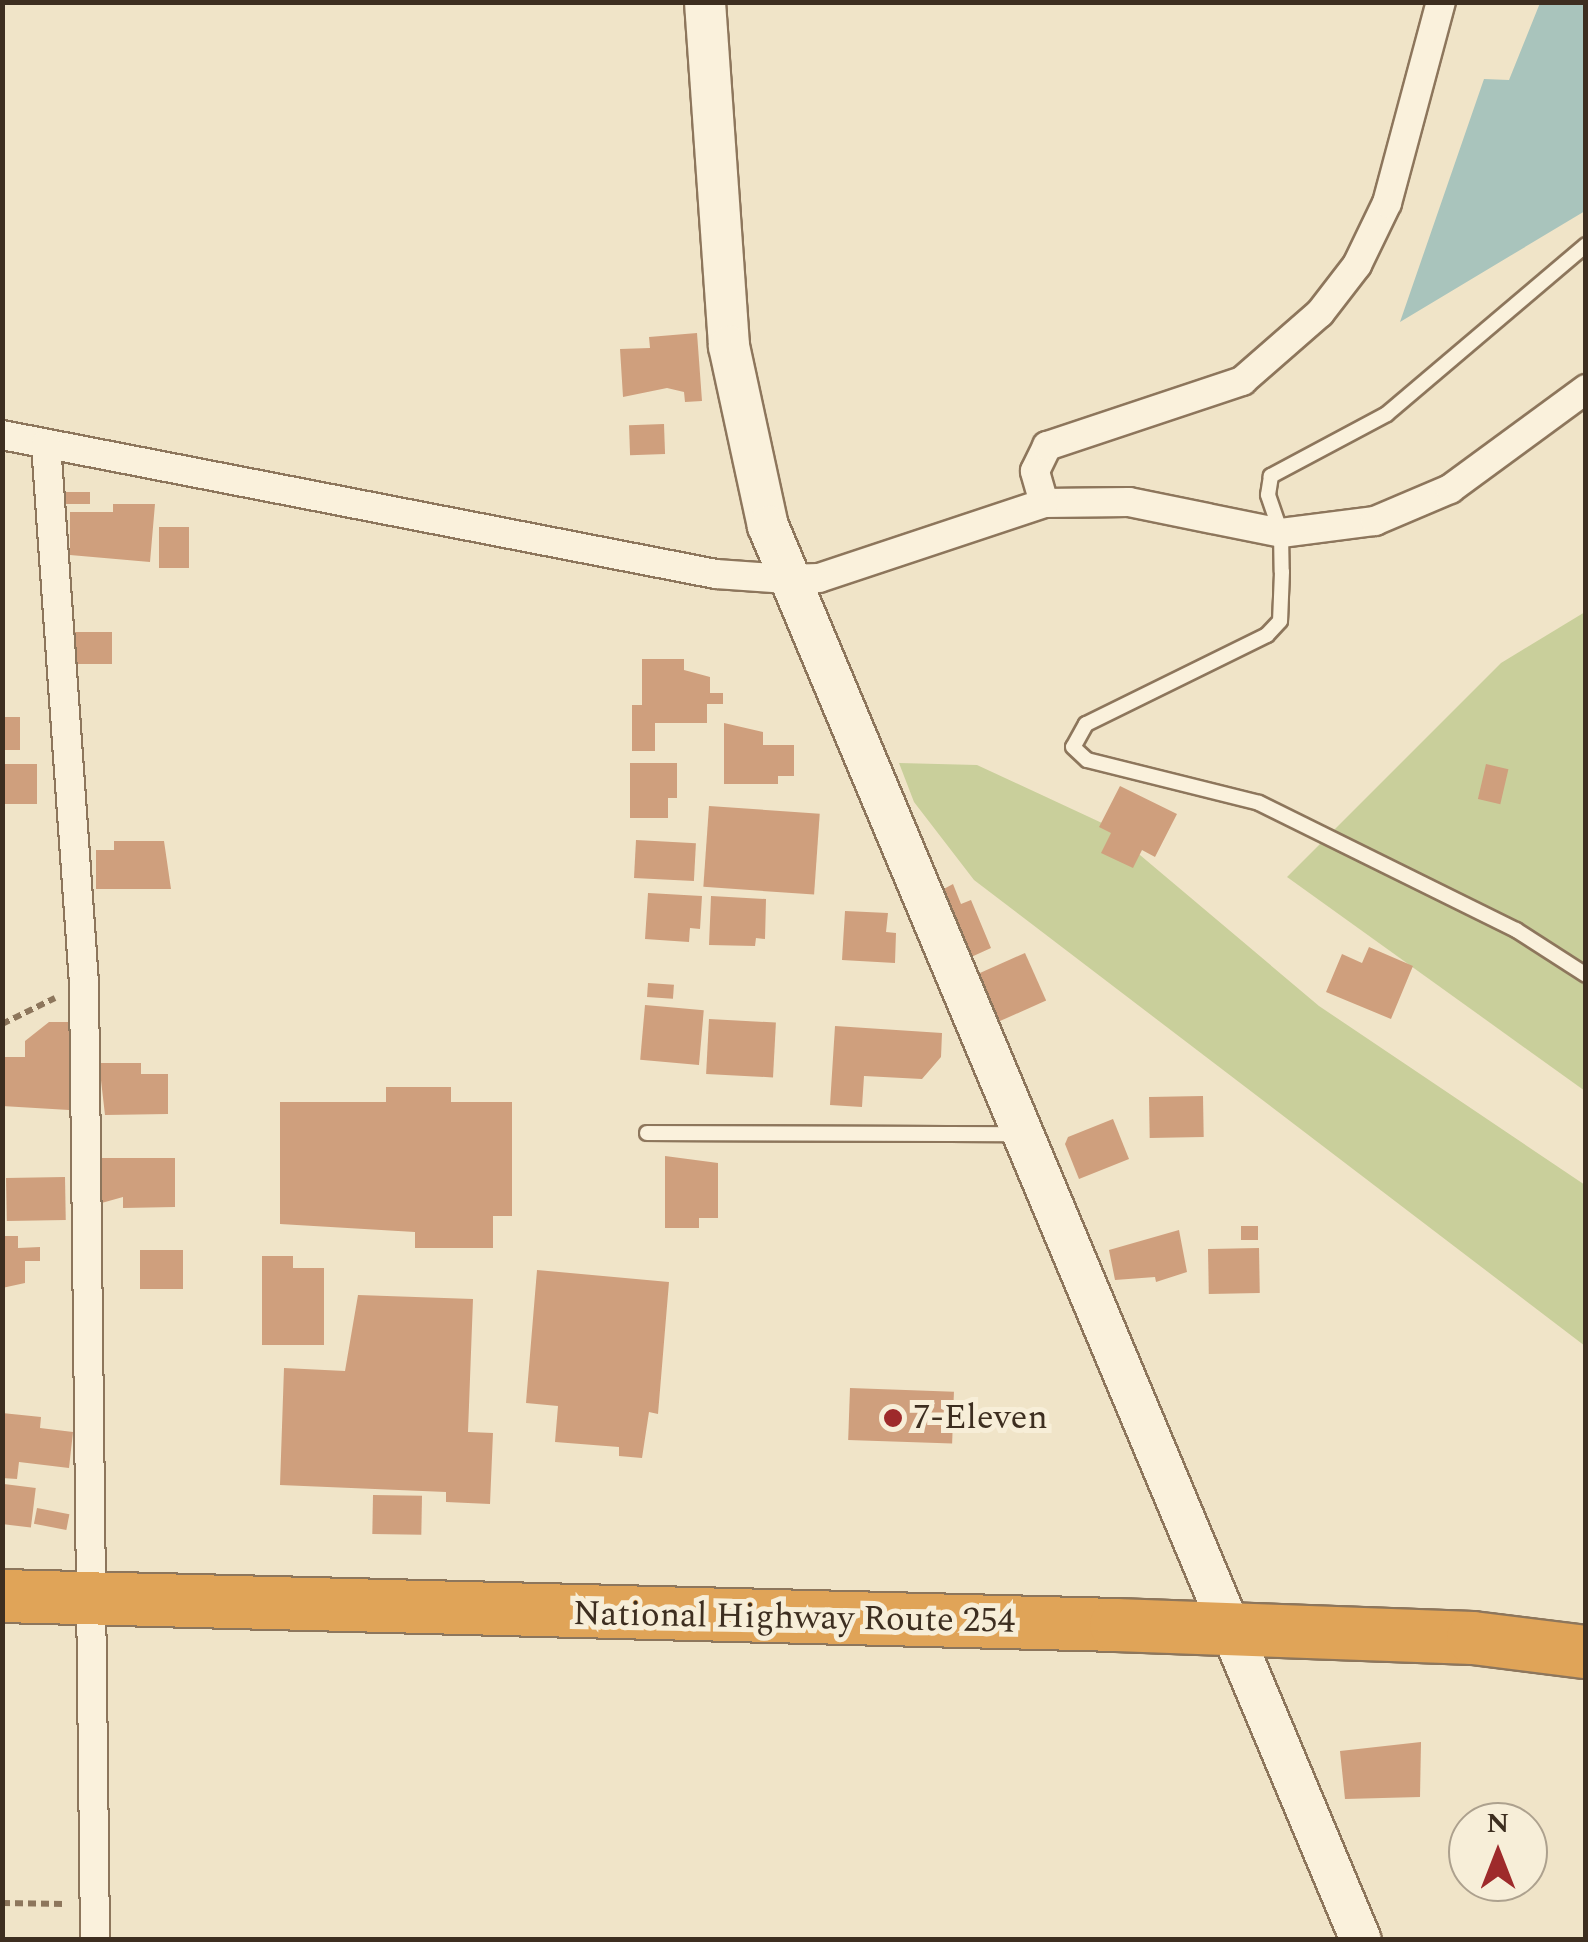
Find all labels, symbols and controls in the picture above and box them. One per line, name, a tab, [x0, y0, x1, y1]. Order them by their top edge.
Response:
place label: 7-Eleven	[913, 1397, 1048, 1439]
marker: 7-Eleven	[882, 1407, 904, 1429]
street label: National Highway Route 254	[573, 1593, 1015, 1643]
north arrow	[1448, 1802, 1548, 1902]
text: N	[1487, 1802, 1509, 1845]

